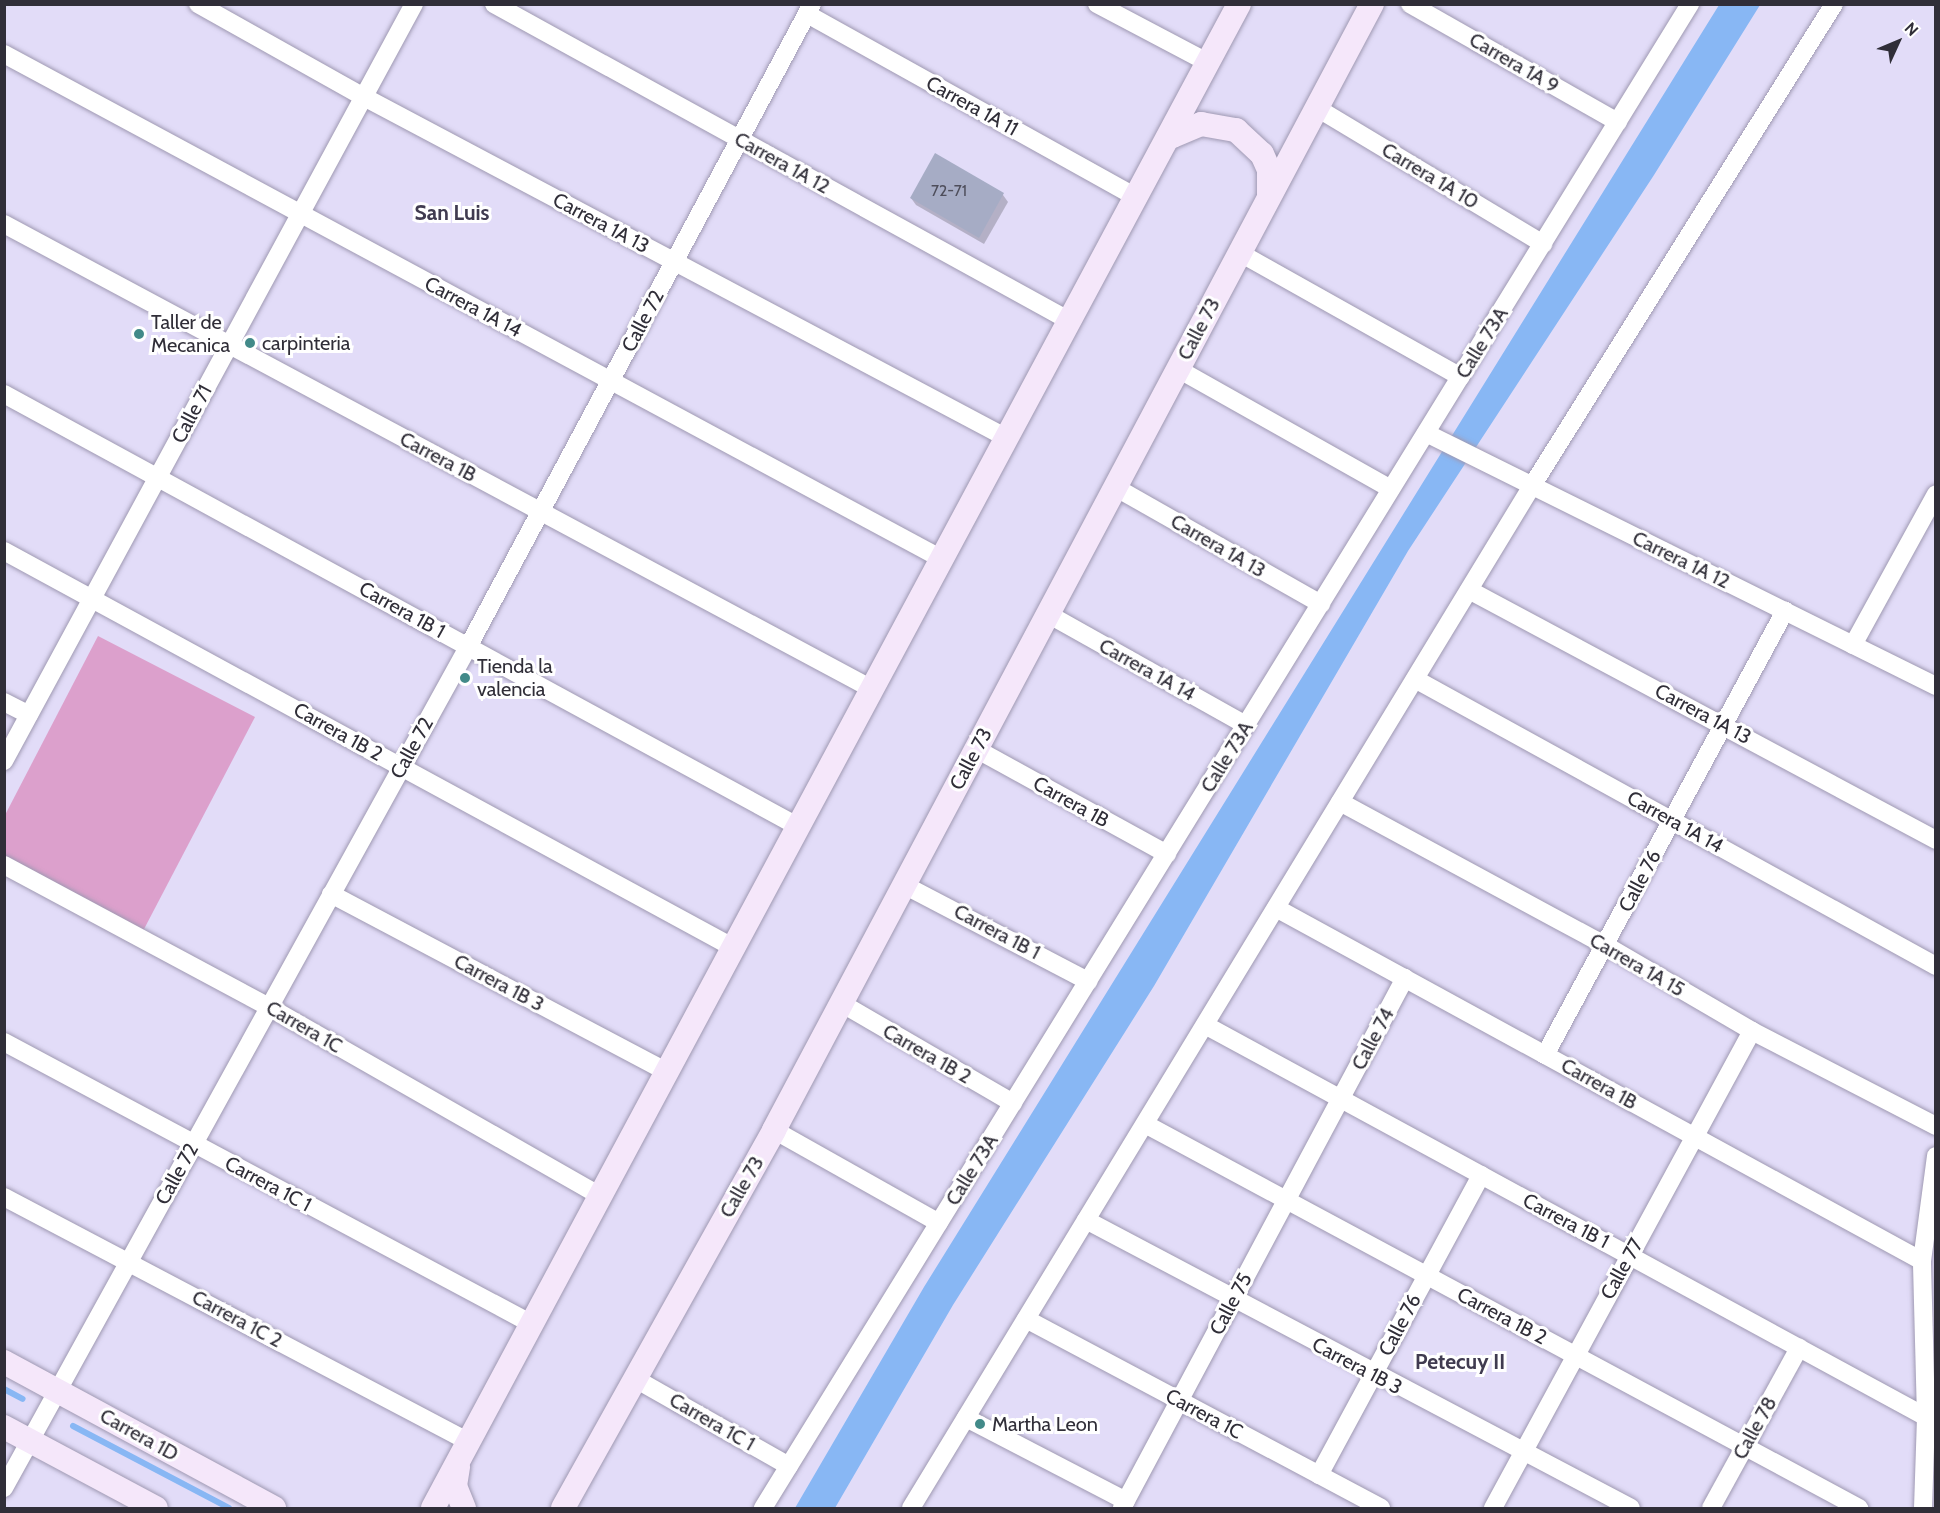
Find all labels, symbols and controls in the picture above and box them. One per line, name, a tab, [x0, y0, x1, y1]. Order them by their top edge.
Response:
north arrow	[1868, 12, 1928, 72]
text: N	[1901, 18, 1922, 40]
street label: Carrera 1A 9	[1465, 28, 1563, 98]
street label: Carrera 1A 11	[922, 71, 1022, 141]
street label: Carrera 1A 12	[730, 127, 834, 199]
street label: Carrera 1A 10	[1377, 138, 1483, 214]
house number: 72-71	[931, 181, 967, 201]
street label: Carrera 1A 13	[549, 188, 653, 258]
district label: San Luis	[415, 200, 489, 226]
street label: Carrera 1A 14	[420, 271, 526, 343]
street label: Calle 72	[617, 286, 669, 356]
street label: Calle 73	[1173, 294, 1225, 364]
street label: Calle 73A	[1451, 303, 1513, 383]
place label: Taller de Mecanica	[151, 310, 230, 357]
marker: Taller de Mecanica	[132, 327, 146, 341]
place label: carpinteria	[262, 331, 350, 355]
marker: carpinteria	[243, 336, 257, 350]
street label: Calle 71	[167, 381, 217, 447]
street label: Carrera 1B	[396, 427, 480, 487]
street label: Carrera 1A 13	[1166, 509, 1270, 583]
street label: Carrera 1A 12	[1628, 526, 1734, 594]
street label: Carrera 1B 1	[355, 577, 449, 643]
street label: Carrera 1A 14	[1095, 634, 1199, 706]
place label: Tienda la valencia	[477, 654, 553, 701]
marker: Tienda la valencia	[458, 671, 472, 685]
street label: Carrera 1A 13	[1651, 679, 1755, 749]
street label: Carrera 1B 2	[289, 698, 387, 766]
street label: Calle 72	[385, 713, 439, 783]
street label: Calle 73A	[1196, 717, 1258, 797]
street label: Calle 73	[945, 724, 997, 794]
street label: Carrera 1B	[1029, 771, 1113, 833]
street label: Carrera 1A 14	[1623, 786, 1727, 858]
street label: Calle 76	[1614, 846, 1666, 916]
street label: Carrera 1B 1	[950, 899, 1044, 965]
street label: Carrera 1A 15	[1585, 928, 1689, 1002]
street label: Carrera 1B 3	[450, 949, 548, 1017]
street label: Carrera 1C	[262, 996, 346, 1058]
street label: Calle 74	[1347, 1004, 1399, 1074]
street label: Carrera 1B 2	[878, 1019, 976, 1089]
street label: Carrera 1B	[1557, 1053, 1641, 1115]
street label: Calle 73A	[941, 1130, 1003, 1210]
street label: Calle 72	[150, 1139, 204, 1209]
street label: Carrera 1C 1	[221, 1151, 315, 1217]
street label: Calle 73	[715, 1152, 769, 1222]
street label: Carrera 1B 1	[1519, 1188, 1613, 1254]
street label: Calle 77	[1595, 1234, 1649, 1304]
street label: Calle 75	[1205, 1269, 1257, 1339]
street label: Carrera 1B 2	[1453, 1282, 1551, 1350]
street label: Carrera 1C 2	[188, 1285, 286, 1353]
street label: Calle 76	[1374, 1290, 1426, 1360]
street label: Carrera 1B 3	[1308, 1332, 1406, 1400]
district label: Petecuy II	[1415, 1349, 1505, 1375]
street label: Carrera 1C	[1161, 1384, 1247, 1444]
street label: Carrera 1C 1	[665, 1388, 759, 1456]
street label: Calle 78	[1728, 1392, 1782, 1464]
street label: Carrera 1D	[96, 1404, 182, 1466]
place label: Martha Leon	[992, 1412, 1098, 1436]
marker: Martha Leon	[973, 1417, 987, 1431]

